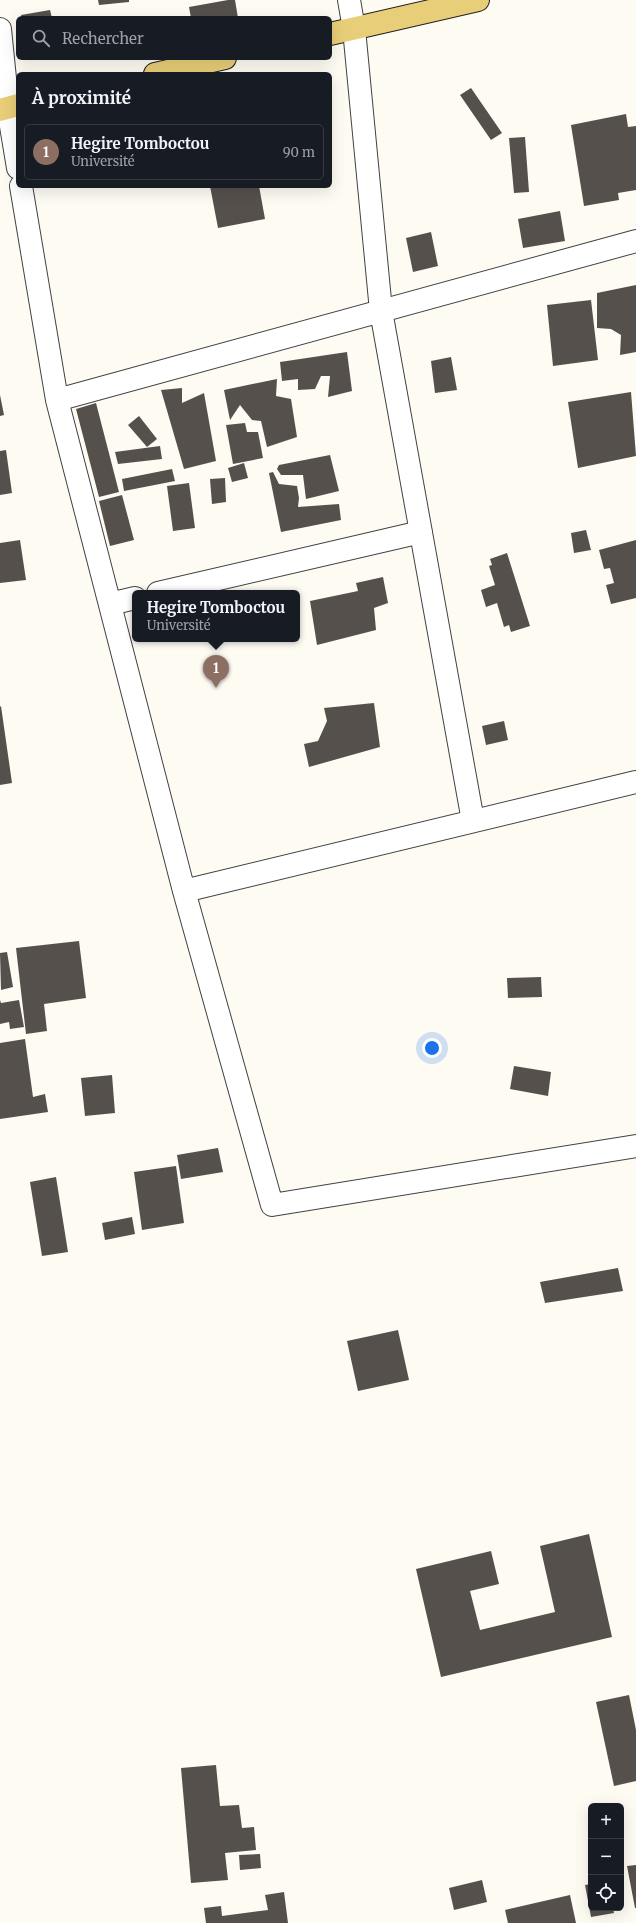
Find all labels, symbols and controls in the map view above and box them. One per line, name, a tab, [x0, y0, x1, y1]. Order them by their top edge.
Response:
search box	[16, 16, 332, 60]
icon: search	[30, 27, 52, 49]
text: Rechercher	[62, 29, 144, 48]
text: À proximité	[32, 87, 131, 109]
text: Hegire Tomboctou	[71, 134, 209, 153]
text: 1	[43, 144, 49, 161]
text: 90 m	[283, 144, 315, 161]
text: Université	[71, 153, 135, 170]
popup	[132, 590, 300, 642]
text: Hegire Tomboctou	[147, 598, 285, 617]
text: Université	[147, 617, 211, 634]
pin: 1	[203, 655, 229, 688]
your location	[422, 1038, 442, 1058]
map controls	[588, 1803, 624, 1911]
button: +	[588, 1803, 624, 1839]
button: −	[588, 1839, 624, 1875]
button: locate	[588, 1875, 624, 1911]

